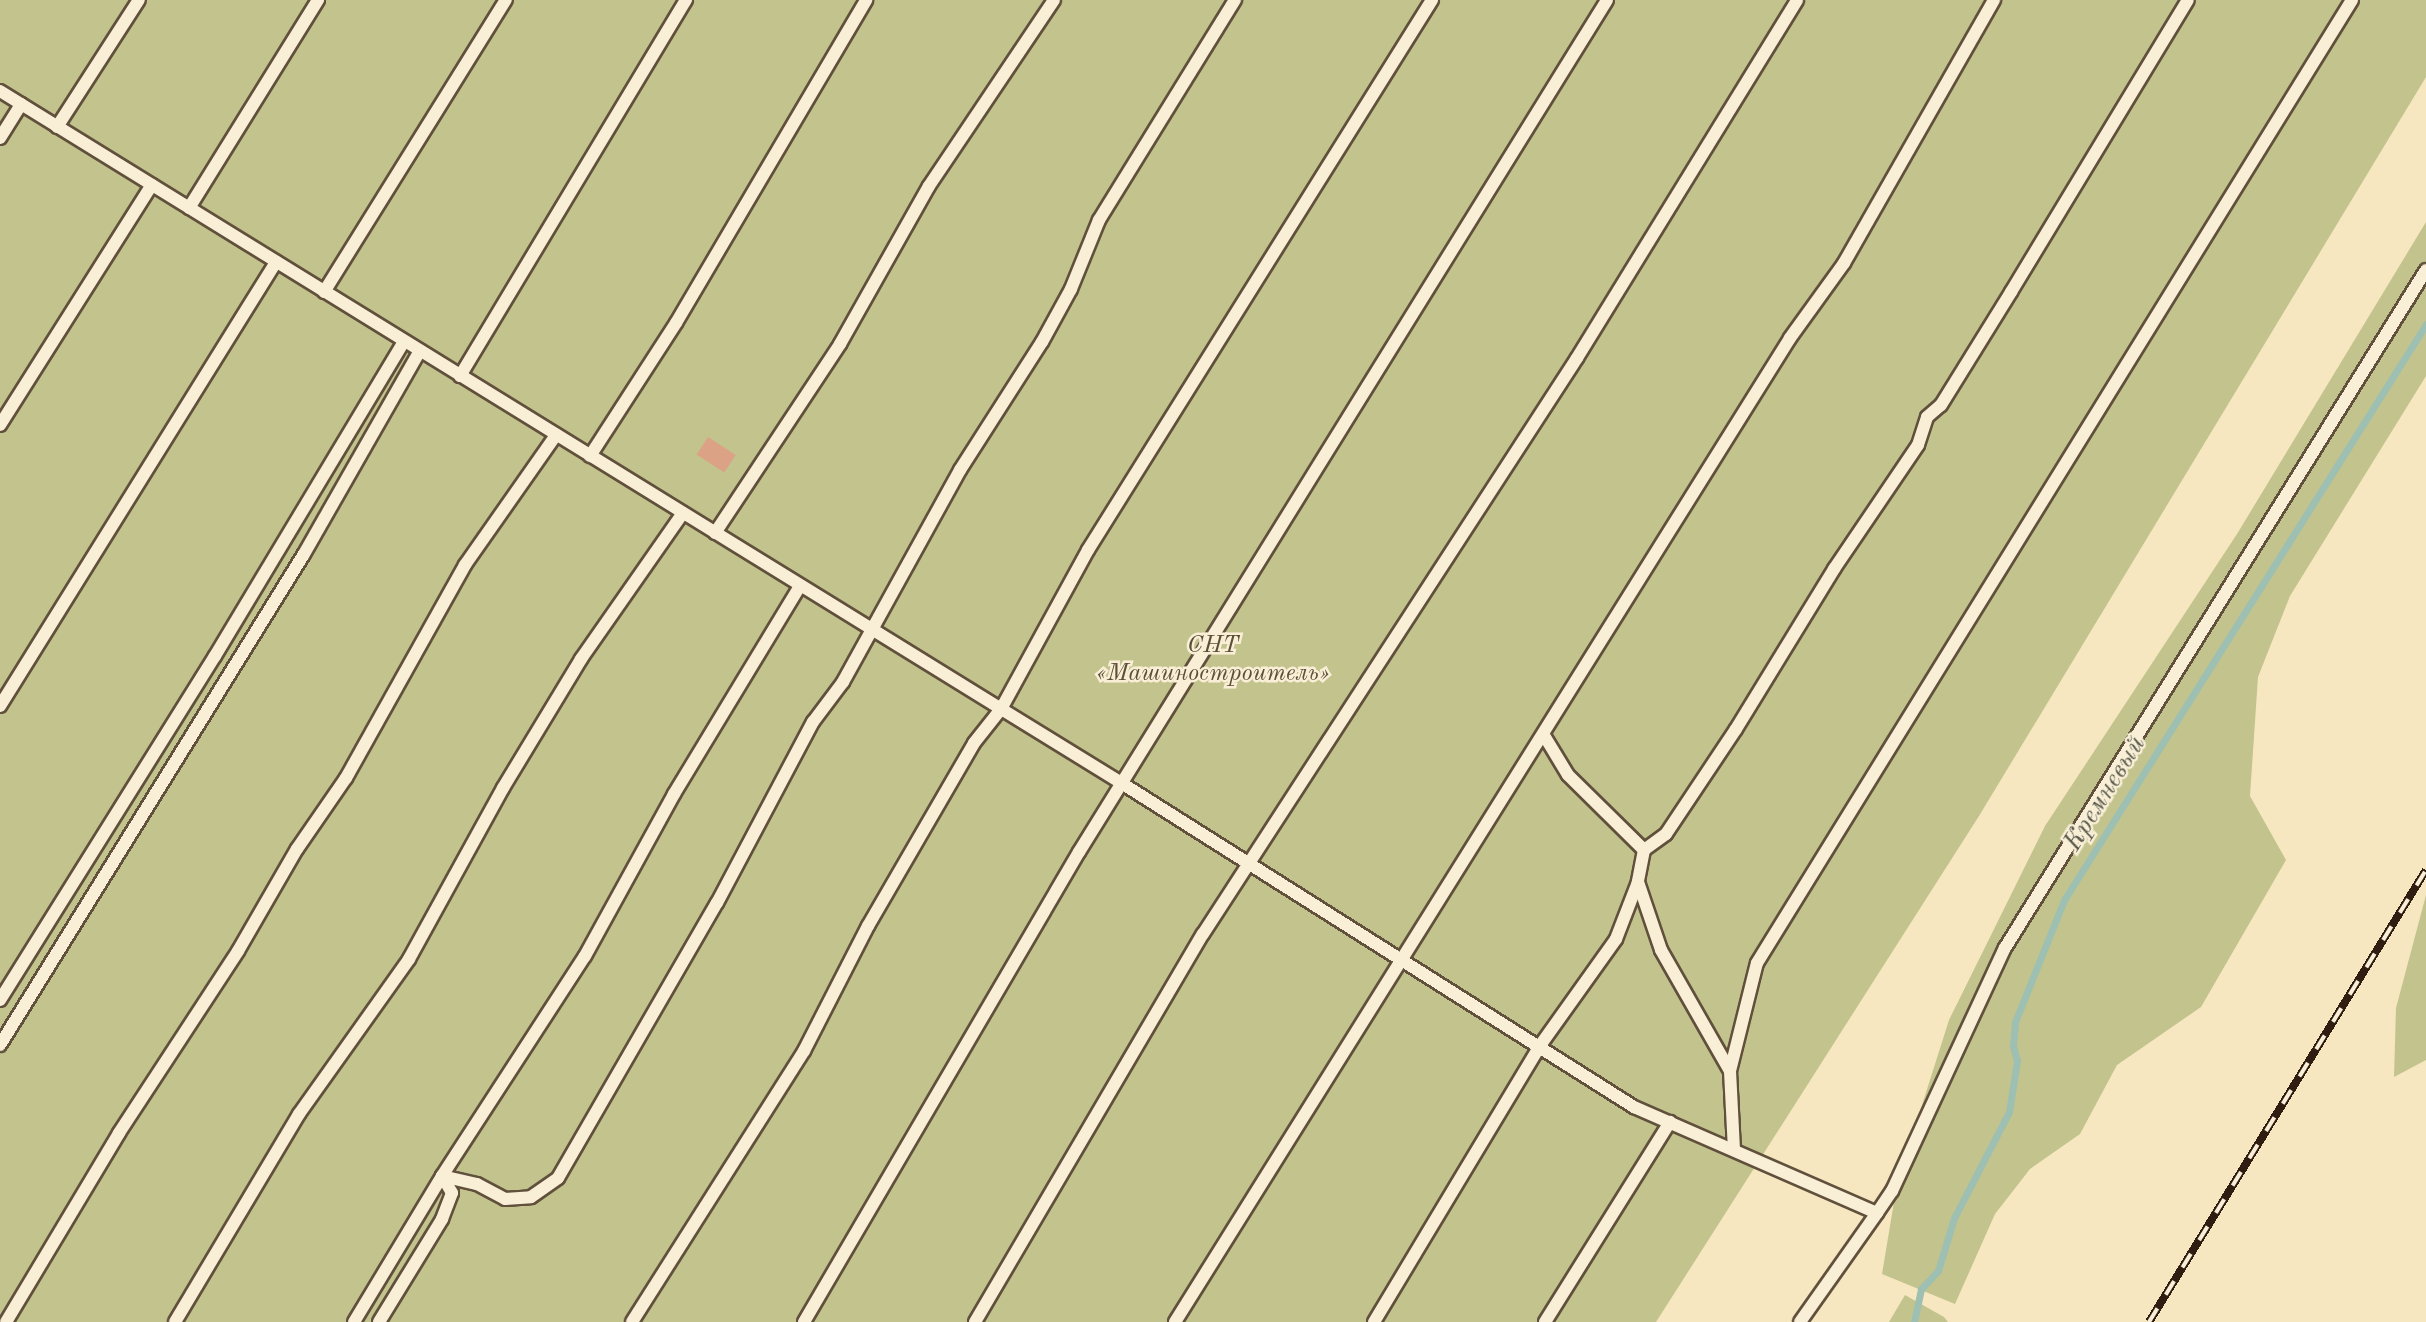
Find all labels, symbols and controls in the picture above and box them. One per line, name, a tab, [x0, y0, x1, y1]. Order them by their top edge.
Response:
park label: СНТ «Машиностроитель»	[1096, 633, 1330, 689]
water label: Кремневый	[2058, 731, 2154, 857]

